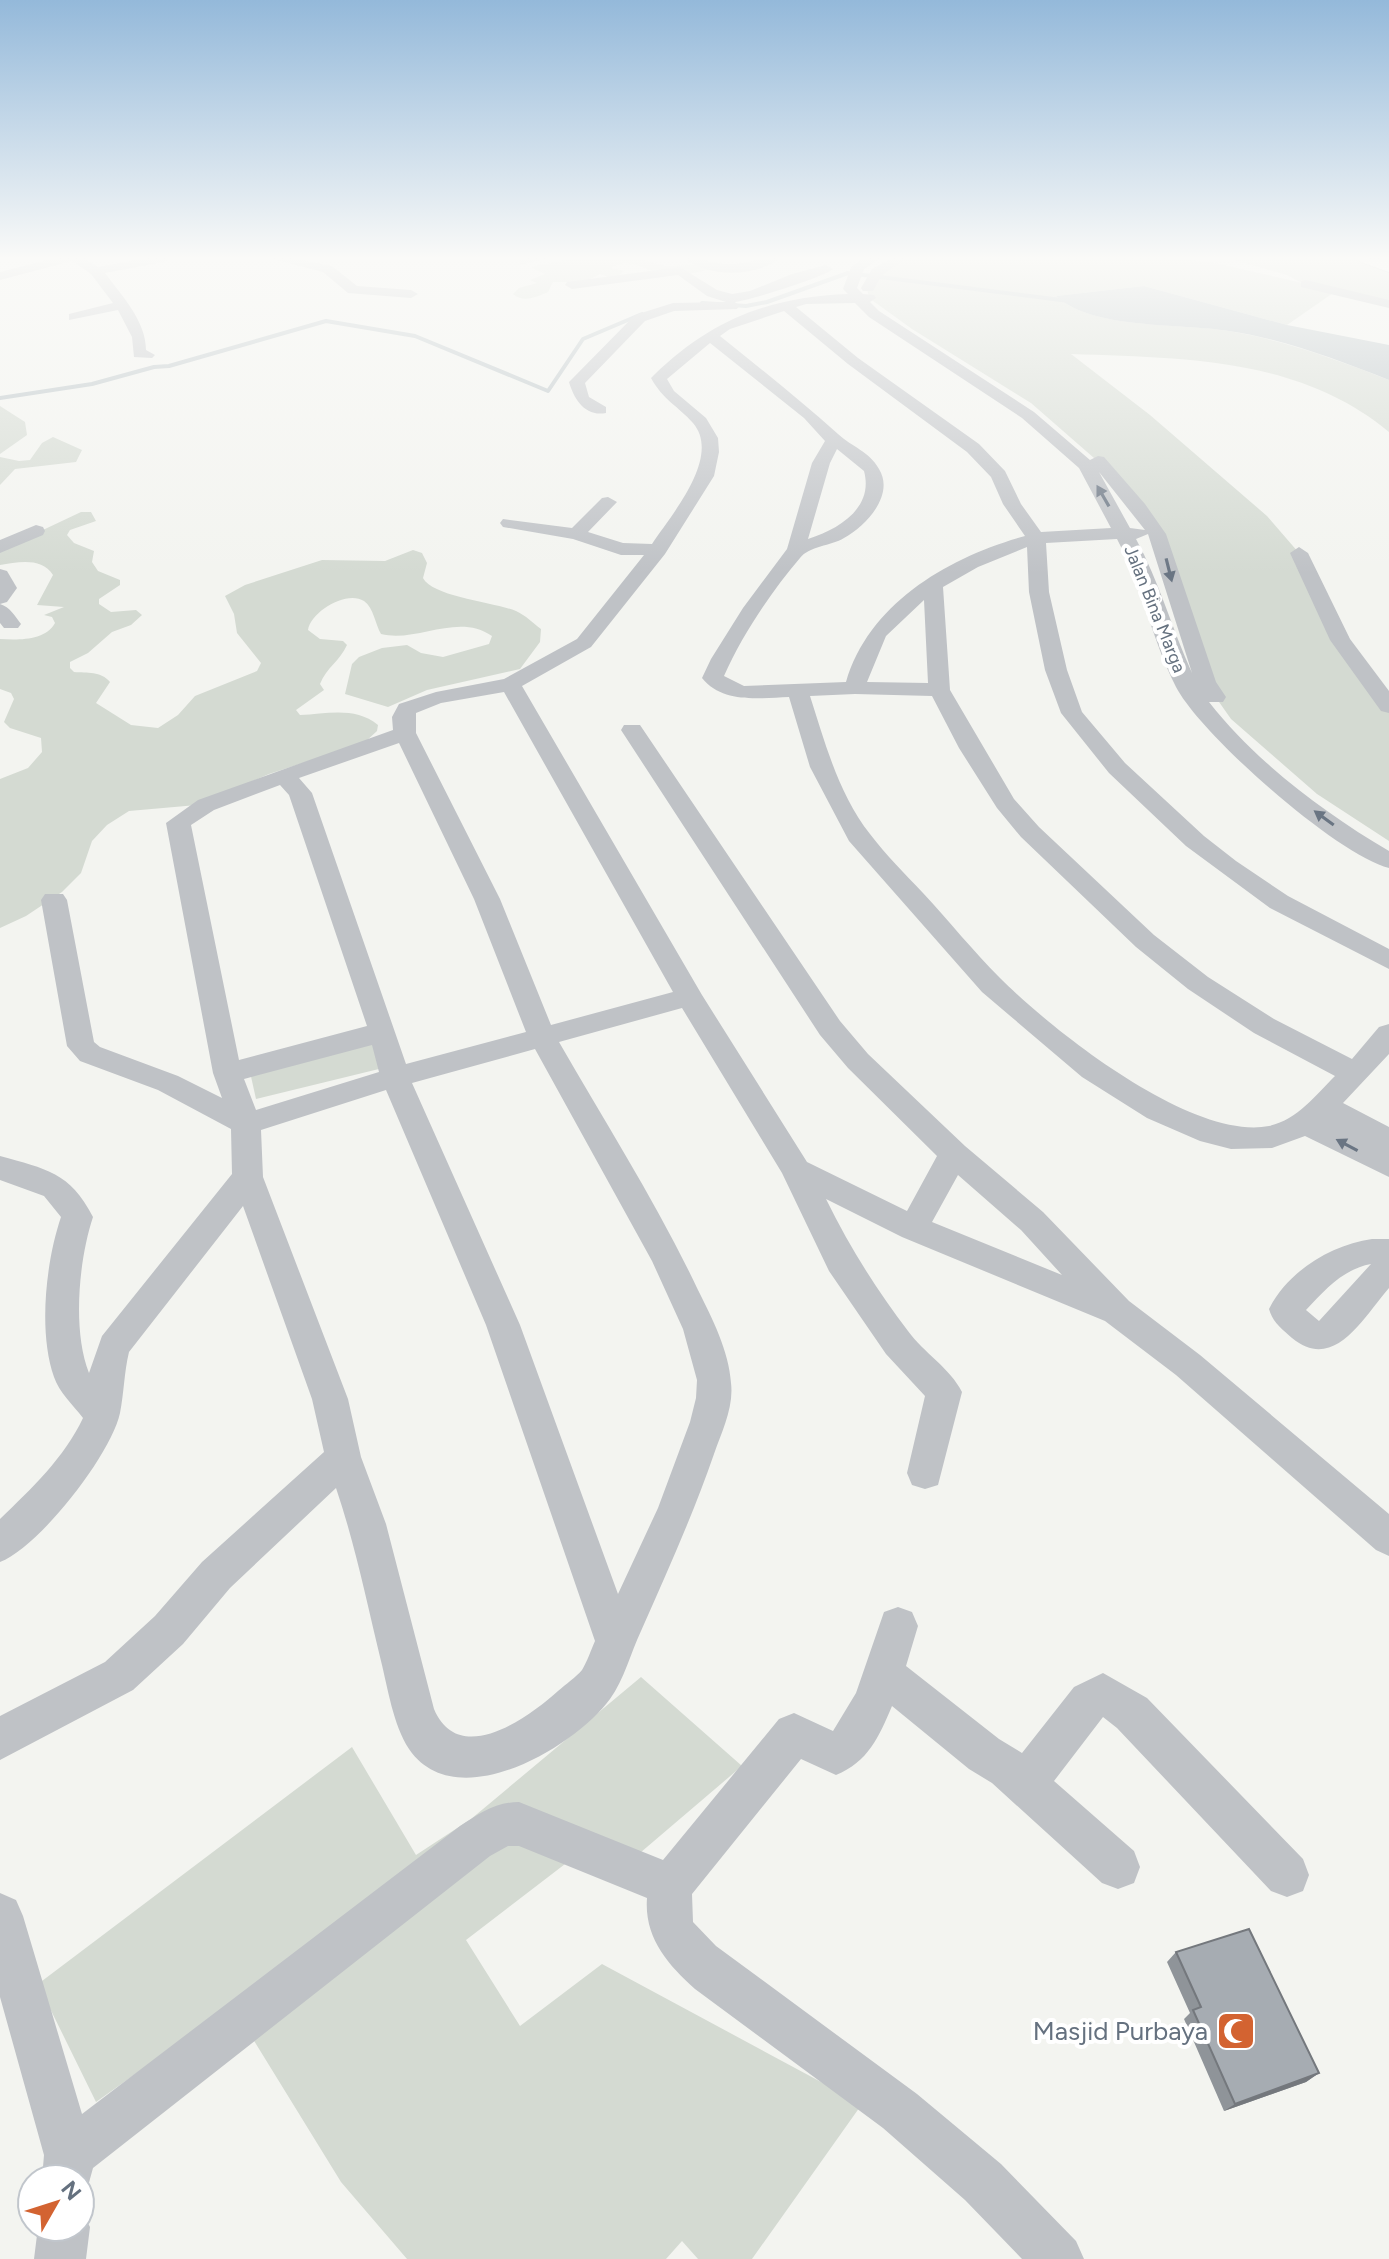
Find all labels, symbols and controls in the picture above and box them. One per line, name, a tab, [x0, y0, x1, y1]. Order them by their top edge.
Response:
one-way arrow	[1096, 485, 1110, 507]
street label: Jalan Bina Marga	[1119, 542, 1191, 676]
one-way arrow	[1163, 558, 1175, 583]
one-way arrow	[1313, 811, 1334, 827]
one-way arrow	[1336, 1138, 1358, 1152]
mosque icon: Masjid Purbaya	[1215, 2010, 1257, 2052]
place label: Masjid Purbaya	[1033, 2015, 1208, 2047]
north arrow	[16, 2163, 96, 2243]
text: N	[55, 2176, 87, 2206]

